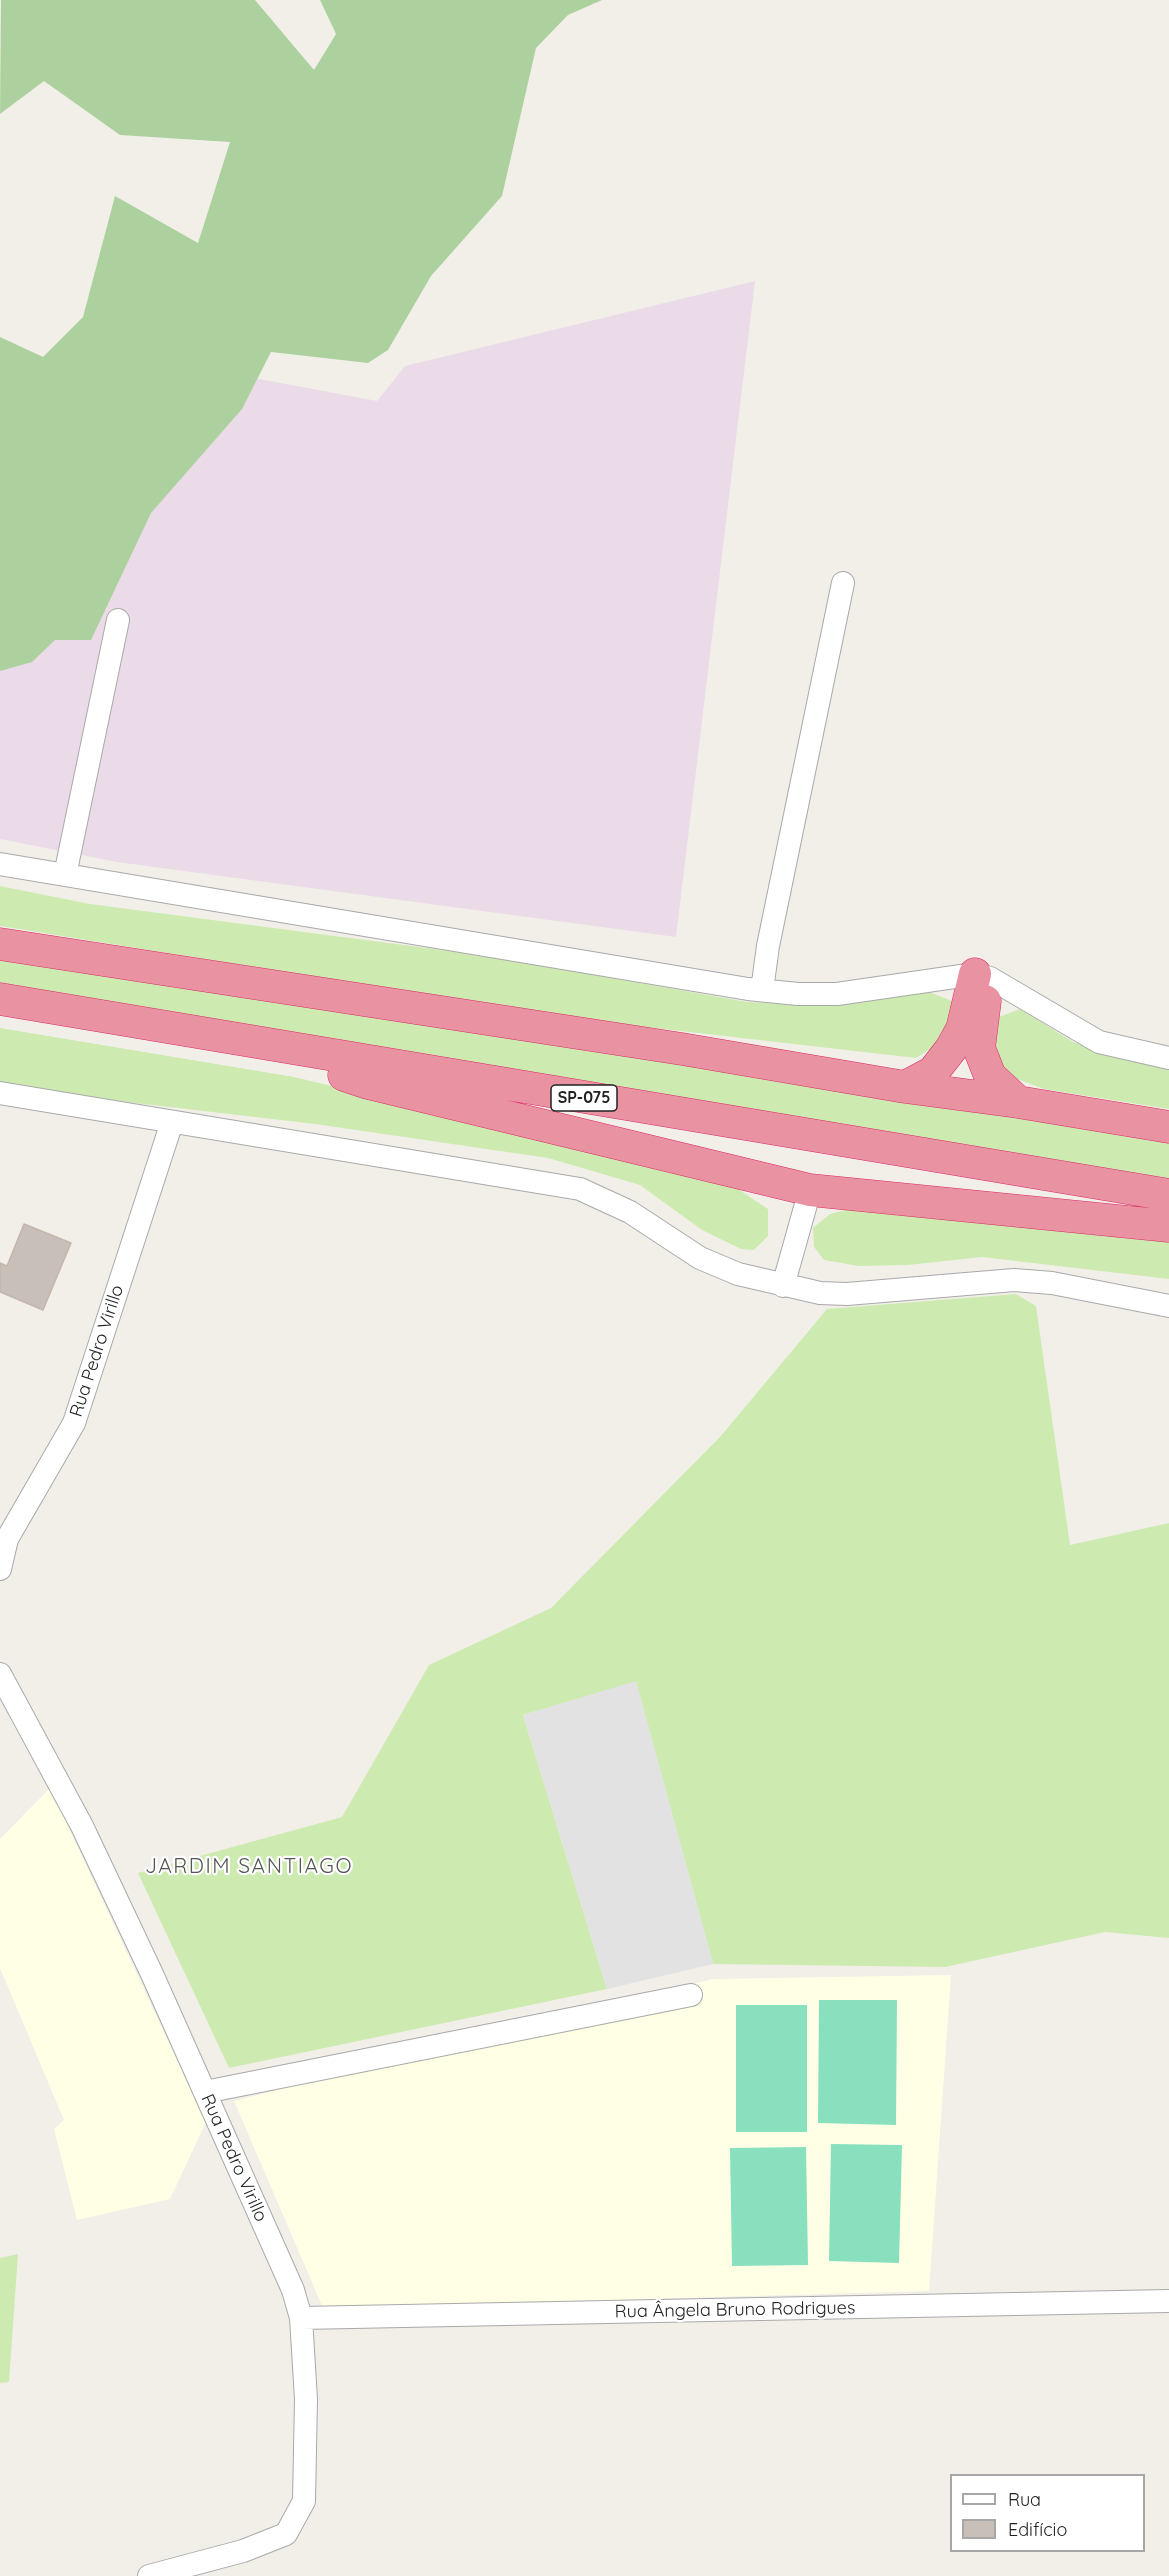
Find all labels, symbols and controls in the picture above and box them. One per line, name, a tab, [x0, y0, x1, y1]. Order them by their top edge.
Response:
road number: SP-075	[551, 1085, 617, 1111]
street label: Rua Pedro Virillo	[65, 1282, 129, 1420]
district label: JARDIM SANTIAGO	[145, 1854, 353, 1880]
street label: Rua Pedro Virillo	[196, 2091, 272, 2225]
street label: Rua Ângela Bruno Rodrigues	[615, 2297, 855, 2323]
legend	[950, 2474, 1145, 2552]
text: Rua	[1008, 2488, 1041, 2511]
text: Edifício	[1008, 2518, 1067, 2541]

